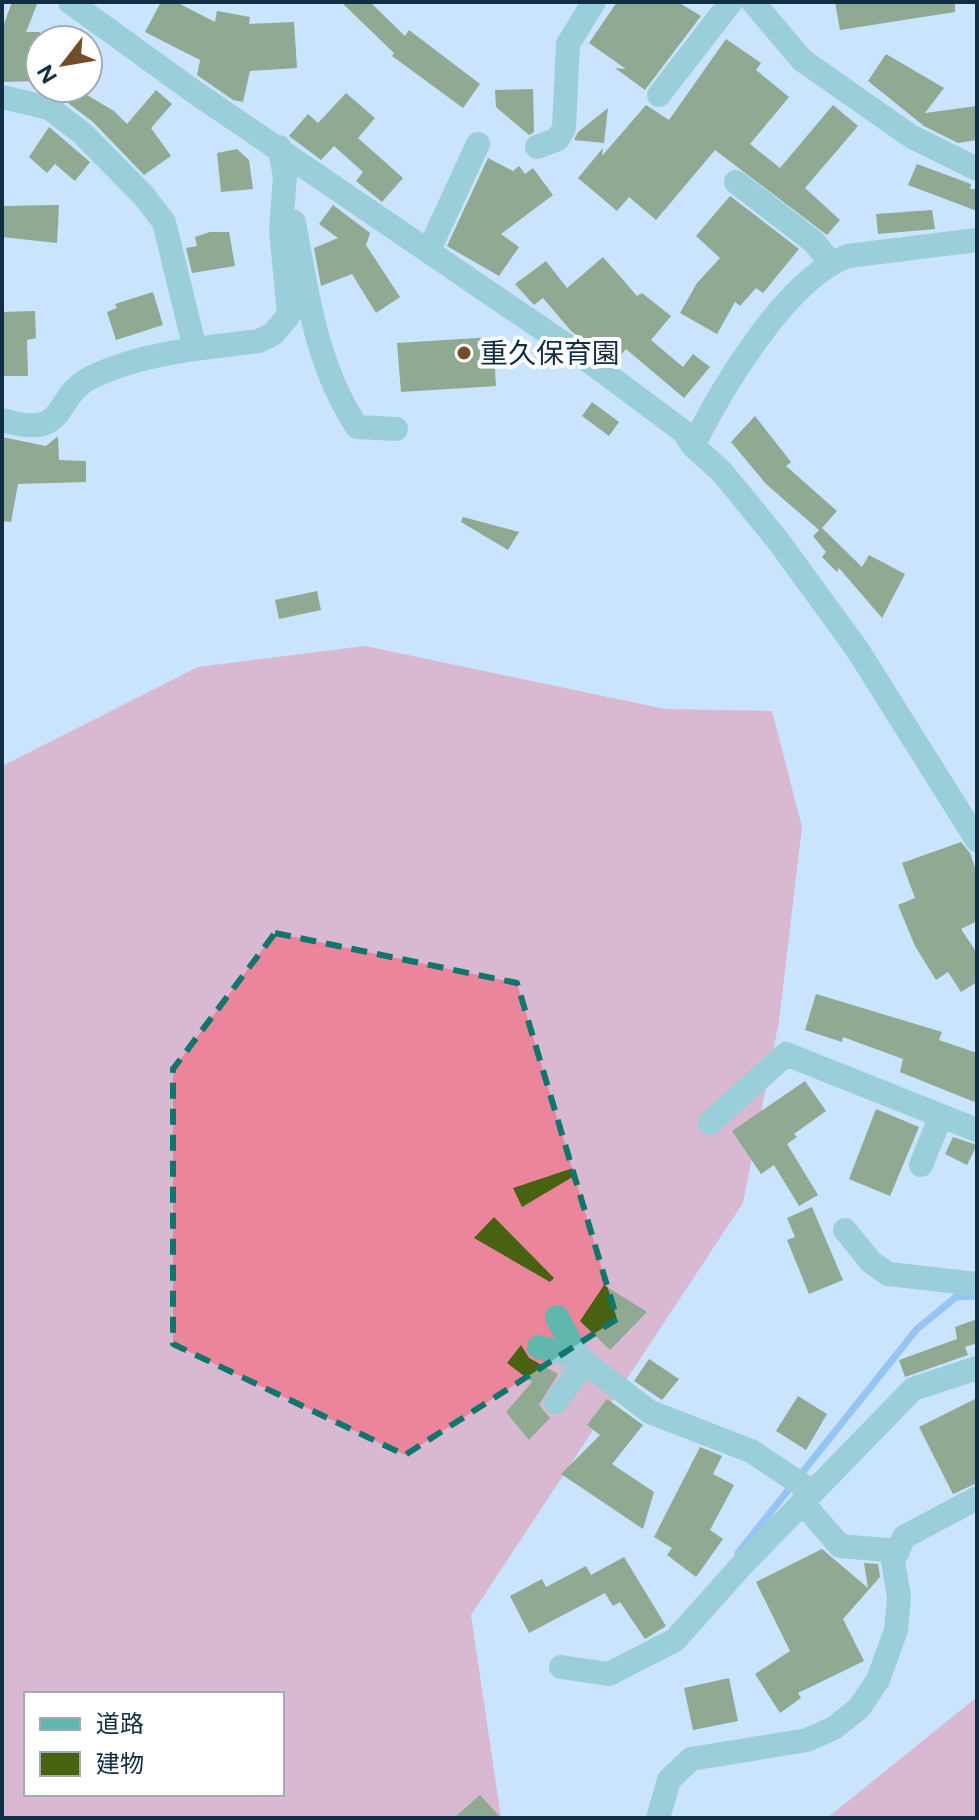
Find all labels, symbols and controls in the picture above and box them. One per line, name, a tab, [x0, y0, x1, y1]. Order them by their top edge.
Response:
north arrow	[24, 24, 104, 104]
text: N	[31, 60, 63, 88]
place label: 重久保育園	[480, 336, 620, 370]
marker: 重久保育園	[455, 344, 473, 362]
legend	[24, 1692, 284, 1796]
text: 道路	[96, 1709, 144, 1738]
text: 建物	[96, 1749, 144, 1778]

